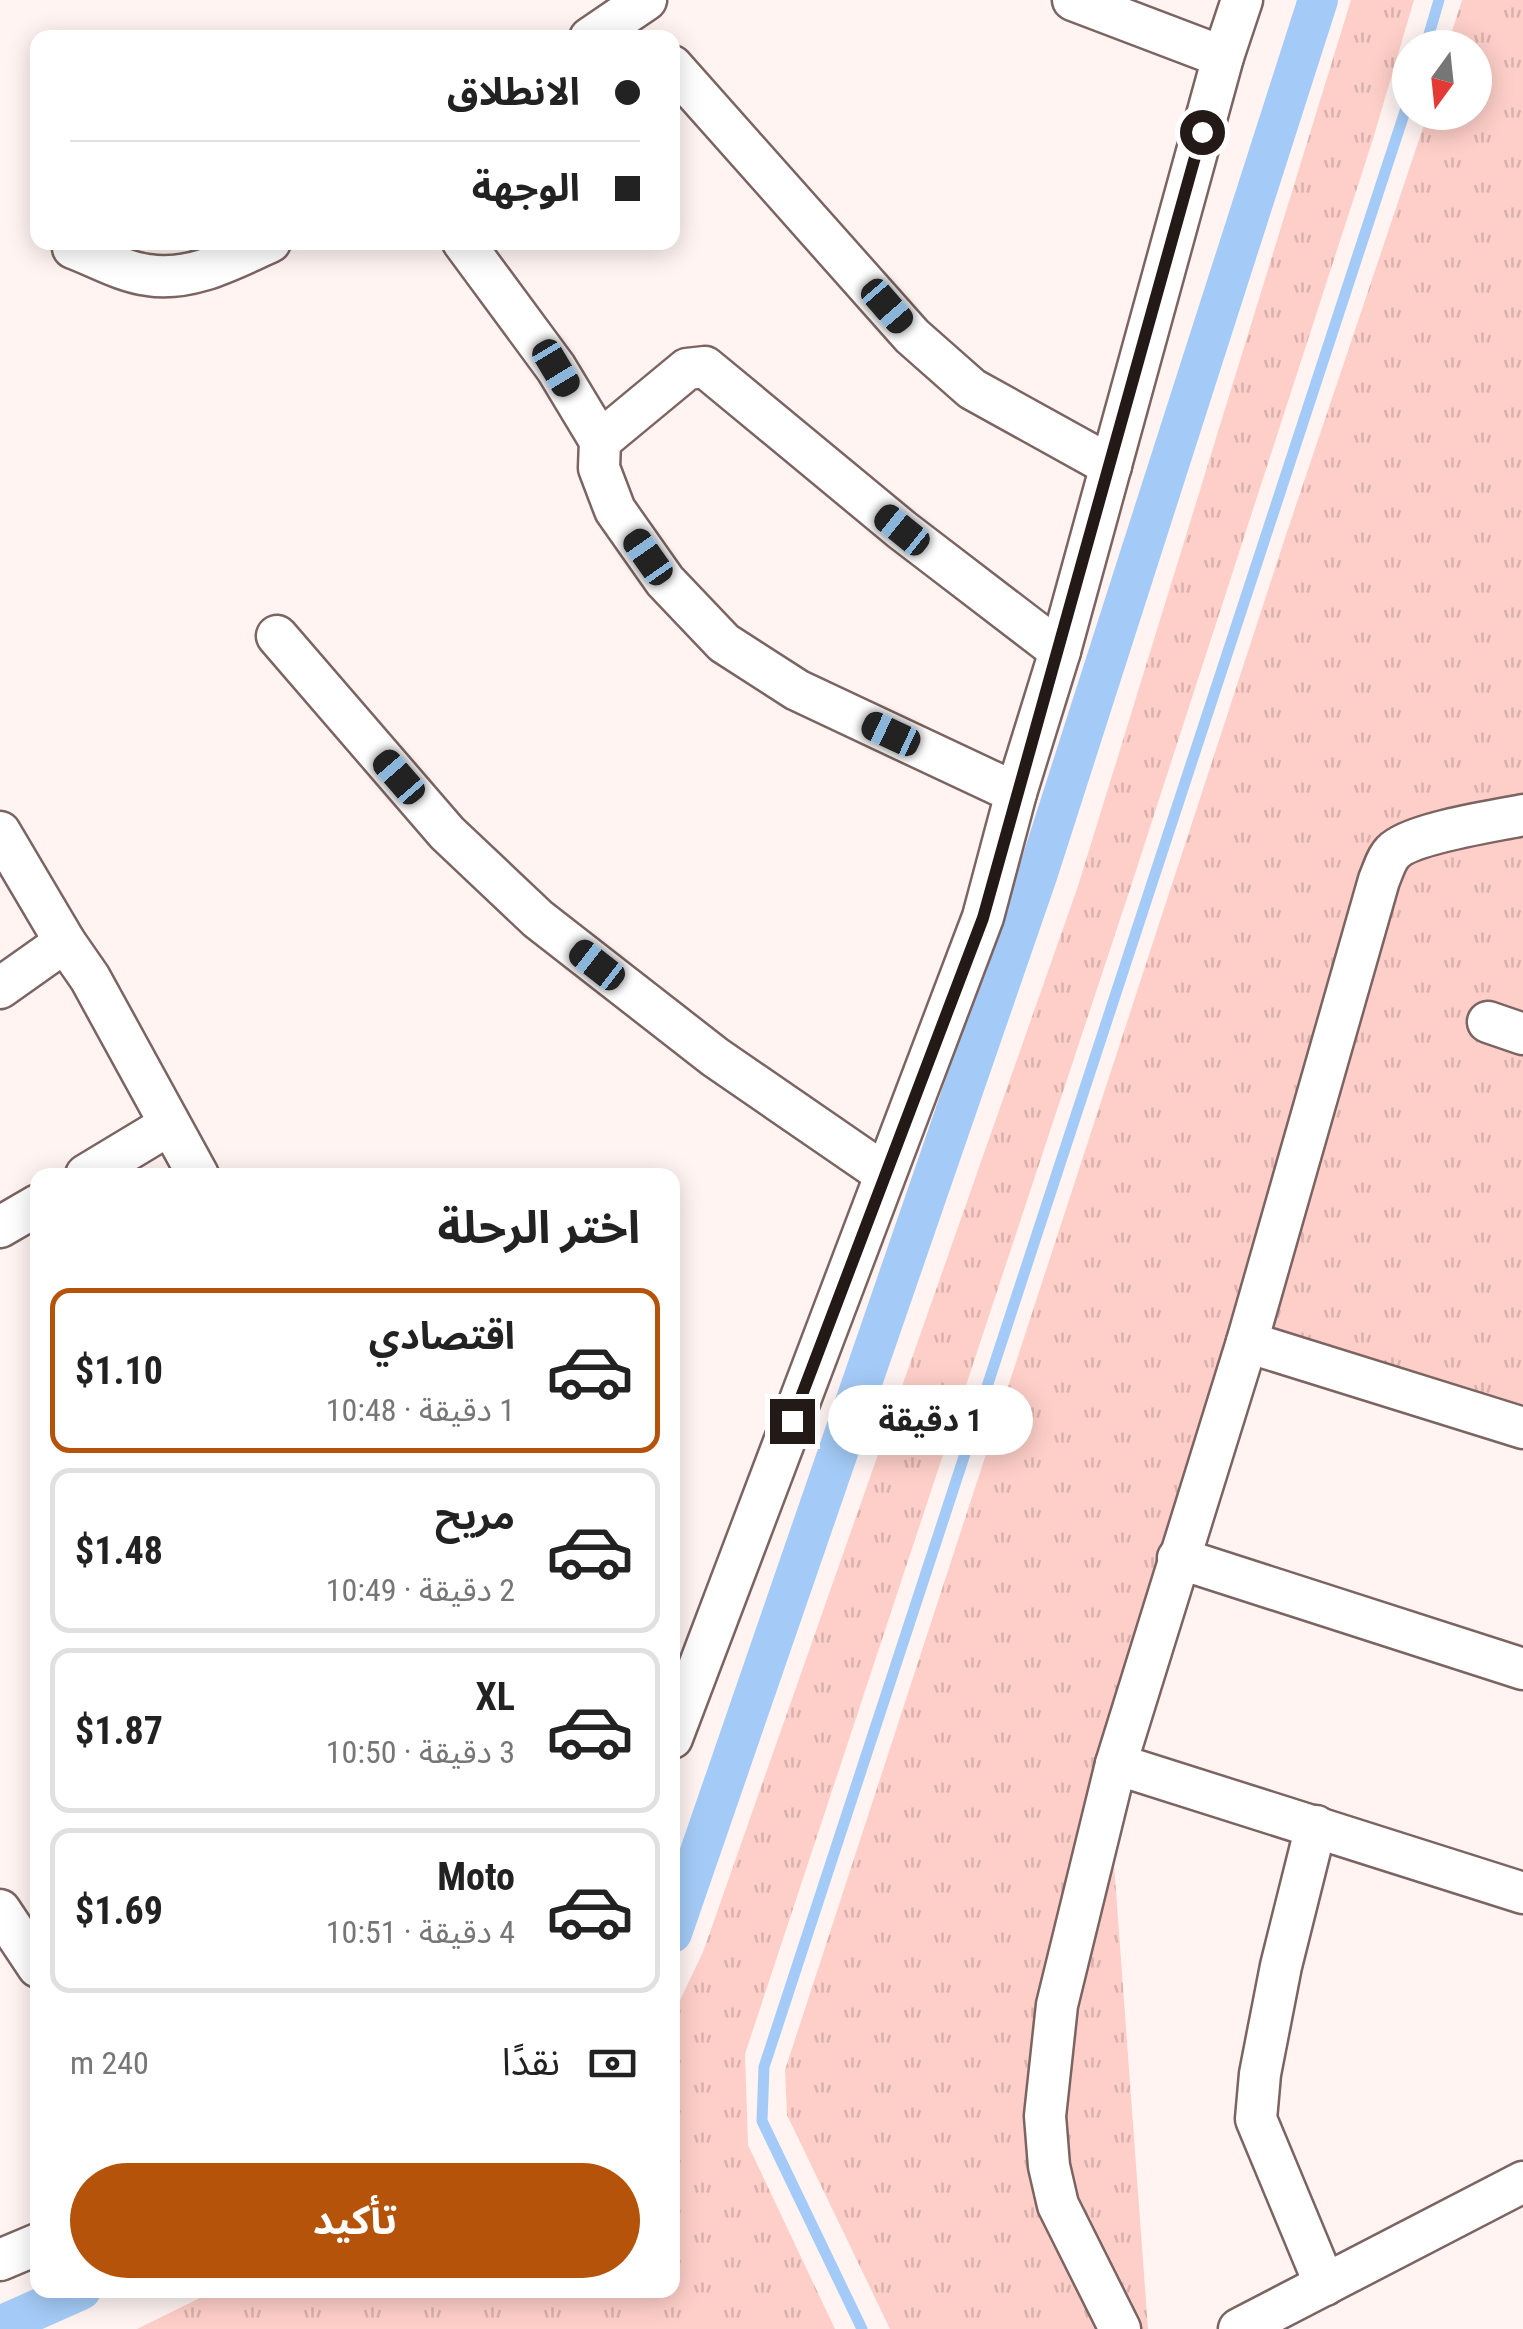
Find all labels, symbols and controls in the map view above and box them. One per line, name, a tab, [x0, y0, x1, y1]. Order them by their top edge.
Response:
north arrow	[1392, 30, 1492, 130]
map controls	[1392, 30, 1492, 130]
text: الانطلاق	[447, 70, 580, 114]
route start	[1180, 110, 1225, 155]
text: الوجهة	[472, 166, 580, 210]
car	[856, 274, 918, 338]
car	[528, 335, 584, 401]
car	[869, 499, 935, 561]
car	[619, 524, 677, 590]
car	[857, 708, 925, 760]
car	[368, 745, 430, 809]
car	[564, 935, 630, 995]
text: اختر الرحلة	[437, 1201, 640, 1254]
text: اقتصادي	[369, 1314, 515, 1358]
icon: car	[545, 1326, 635, 1416]
text: $1.10	[75, 1349, 163, 1393]
callout: 1 دقيقة	[827, 1386, 1032, 1456]
text: 1 دقيقة · 10:48	[326, 1391, 515, 1429]
route end	[770, 1399, 815, 1444]
text: 1 دقيقة	[878, 1401, 983, 1439]
text: مريح	[435, 1494, 515, 1538]
icon: car	[545, 1506, 635, 1596]
text: $1.48	[75, 1529, 163, 1573]
text: 2 دقيقة · 10:49	[326, 1571, 515, 1609]
text: XL	[476, 1675, 515, 1719]
icon: car	[545, 1686, 635, 1776]
text: $1.87	[75, 1709, 163, 1753]
text: 3 دقيقة · 10:50	[326, 1733, 515, 1771]
text: Moto	[437, 1855, 515, 1899]
icon: car	[545, 1866, 635, 1956]
text: $1.69	[75, 1889, 163, 1933]
text: 4 دقيقة · 10:51	[326, 1913, 515, 1951]
icon: cash	[585, 2036, 640, 2091]
text: نقدًا	[502, 2040, 560, 2084]
text: 240 m	[70, 2044, 149, 2082]
button: تأكيد	[70, 2163, 640, 2278]

